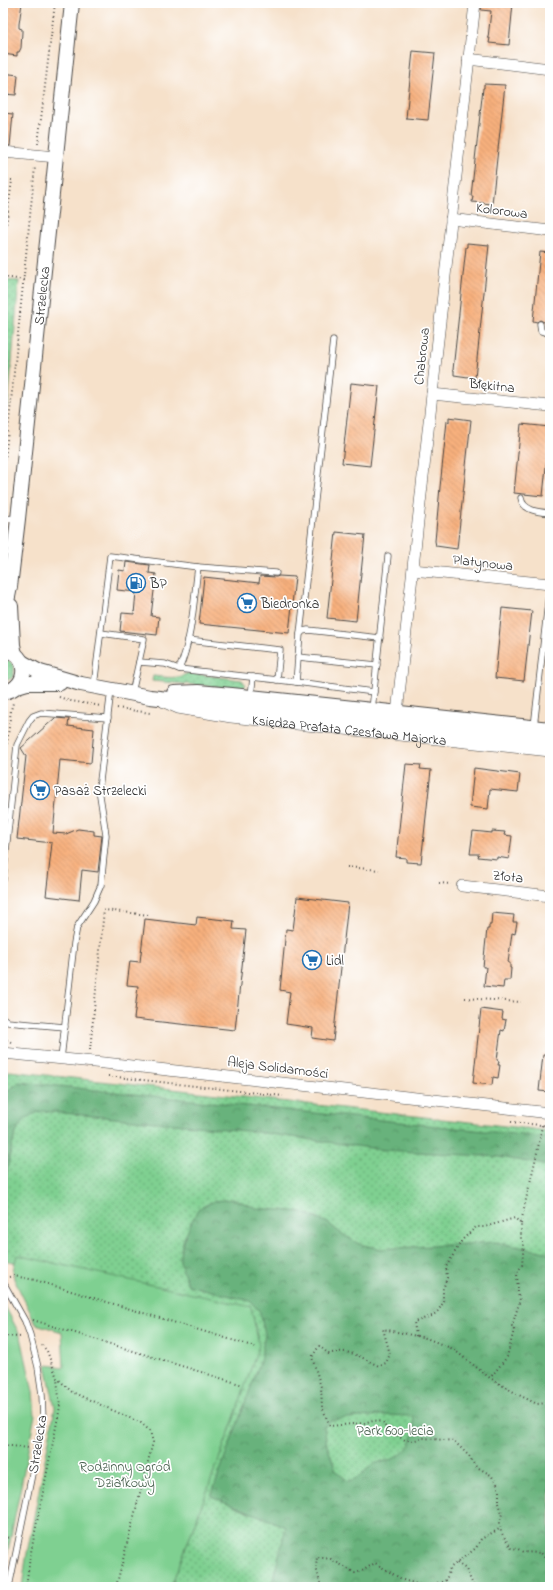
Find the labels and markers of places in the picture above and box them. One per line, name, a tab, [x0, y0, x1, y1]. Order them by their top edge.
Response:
fuel station icon: BP	[125, 572, 147, 594]
place label: BP	[149, 574, 167, 595]
supermarket icon: Biedronka	[236, 592, 258, 614]
place label: Biedronka	[260, 594, 319, 615]
supermarket icon: Pasaż Strzelecki	[29, 779, 51, 801]
place label: Pasaż Strzelecki	[54, 781, 147, 802]
supermarket icon: Lidl	[301, 949, 323, 971]
place label: Lidl	[326, 951, 344, 972]

